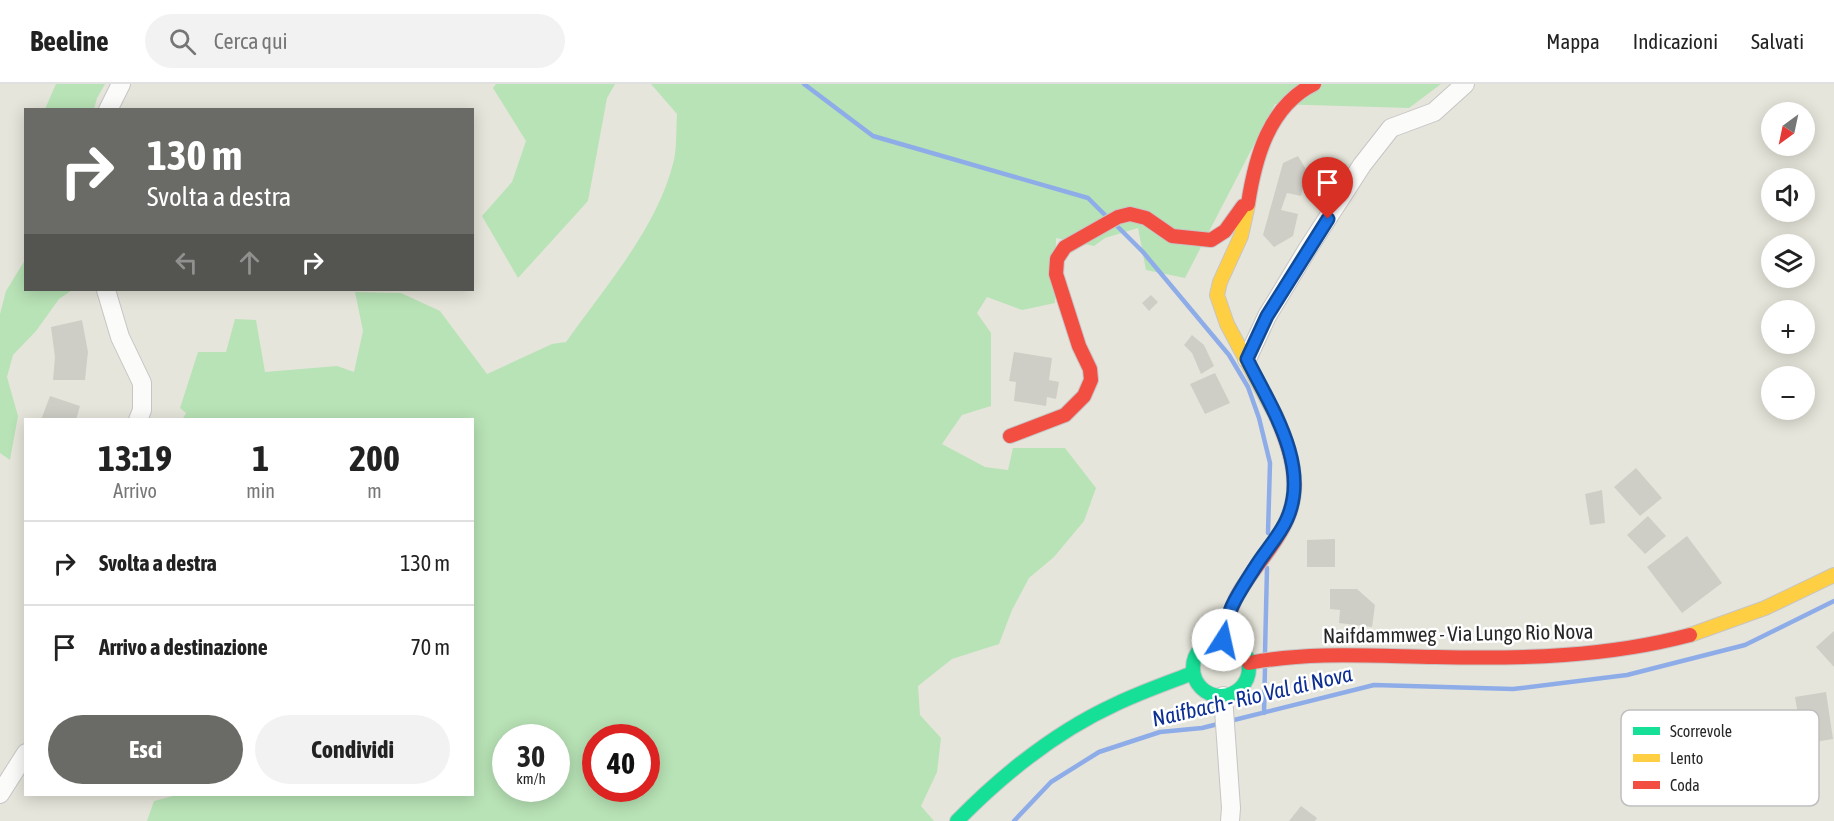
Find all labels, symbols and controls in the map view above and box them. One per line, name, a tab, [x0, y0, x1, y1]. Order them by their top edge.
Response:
search box	[145, 14, 565, 68]
text: Beeline	[30, 25, 109, 57]
icon: search	[166, 25, 199, 58]
text: Cerca qui	[214, 28, 288, 54]
text: Mappa	[1546, 29, 1600, 53]
text: Indicazioni	[1633, 29, 1718, 53]
text: Salvati	[1751, 29, 1804, 53]
north arrow	[1761, 102, 1815, 156]
map controls	[1761, 102, 1815, 420]
text: 130 m	[147, 131, 242, 179]
icon: right	[48, 132, 126, 210]
pin	[1302, 157, 1353, 219]
icon: arrive	[1311, 166, 1344, 199]
button: sound	[1761, 168, 1815, 222]
text: Svolta a destra	[147, 181, 291, 212]
button: layers	[1761, 234, 1815, 288]
icon: left	[170, 246, 203, 279]
icon: ahead	[233, 246, 266, 279]
icon: right	[296, 246, 329, 279]
button: +	[1761, 300, 1815, 354]
button: −	[1761, 366, 1815, 420]
text: 13:19	[98, 437, 172, 479]
text: 1	[252, 437, 269, 479]
text: 200	[349, 437, 400, 479]
text: Arrivo	[113, 479, 157, 502]
text: min	[246, 479, 275, 502]
text: m	[367, 479, 382, 502]
icon: right	[48, 547, 81, 580]
text: Svolta a destra	[99, 550, 217, 576]
text: 130 m	[400, 550, 450, 576]
position arrow	[1191, 608, 1255, 672]
street label: Naifdammweg - Via Lungo Rio Nova	[1323, 619, 1593, 647]
icon: arrive	[48, 631, 81, 664]
text: Arrivo a destinazione	[99, 634, 268, 660]
text: 70 m	[410, 634, 450, 660]
water label: Naifbach - Rio Val di Nova	[1149, 660, 1355, 732]
legend	[1621, 710, 1819, 806]
button: Esci	[48, 715, 243, 784]
button: Condividi	[255, 715, 450, 784]
text: Scorrevole	[1670, 722, 1732, 740]
speed limit sign: 40	[582, 724, 660, 802]
text: 30	[517, 739, 545, 773]
text: Lento	[1670, 749, 1703, 767]
text: km/h	[516, 770, 546, 787]
text: Coda	[1670, 776, 1700, 794]

